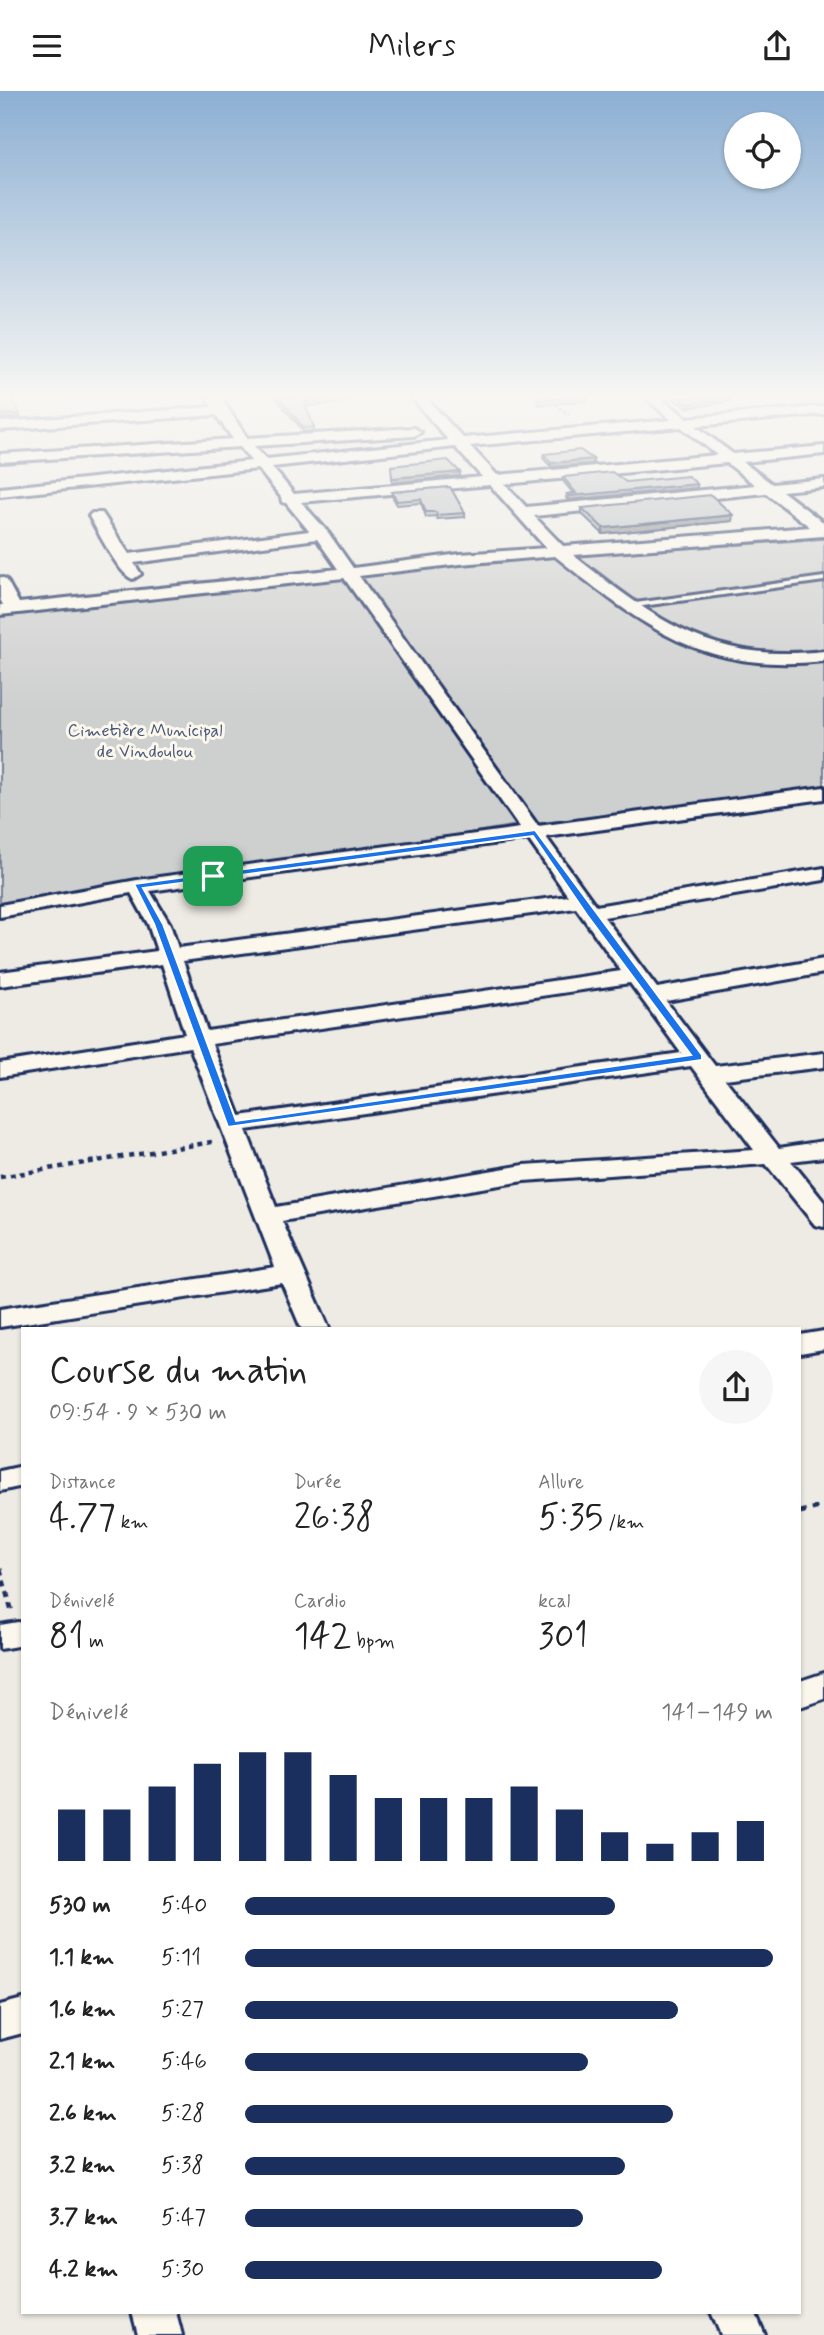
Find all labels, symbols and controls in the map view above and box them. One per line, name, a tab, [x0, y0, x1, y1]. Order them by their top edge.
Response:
text: Milers	[368, 25, 456, 67]
icon: menu	[28, 27, 66, 65]
icon: share	[758, 27, 796, 65]
map controls	[724, 112, 801, 189]
button: locate	[724, 112, 801, 189]
park label: Cimetière Municipal de Vindoulou	[67, 719, 223, 764]
pin	[183, 846, 243, 906]
icon: arrive	[194, 857, 232, 895]
text: Course du matin	[49, 1347, 307, 1396]
button: share	[699, 1350, 773, 1424]
text: 09:54 · 9 × 530 m	[49, 1398, 227, 1428]
text: Distance	[49, 1470, 116, 1495]
text: Durée	[294, 1470, 342, 1495]
text: Allure	[538, 1470, 584, 1495]
text: 4.77	[49, 1495, 116, 1541]
text: 26:38	[294, 1495, 375, 1541]
text: 5:35	[538, 1495, 603, 1541]
text: km	[116, 1510, 148, 1535]
text: /km	[603, 1510, 644, 1535]
text: Dénivelé	[49, 1589, 115, 1614]
text: Cardio	[294, 1589, 346, 1614]
text: kcal	[538, 1589, 570, 1614]
text: 81	[49, 1614, 84, 1660]
text: 142	[294, 1614, 351, 1660]
text: 301	[538, 1614, 588, 1660]
text: m	[84, 1629, 104, 1654]
text: bpm	[351, 1629, 395, 1654]
text: Dénivelé	[49, 1698, 128, 1728]
text: 141–149 m	[661, 1698, 773, 1728]
text: 530 m	[49, 1891, 111, 1921]
text: 5:40	[161, 1891, 207, 1921]
text: 1.1 km	[49, 1943, 114, 1973]
text: 5:11	[161, 1943, 201, 1973]
text: 1.6 km	[49, 1995, 116, 2025]
text: 5:27	[161, 1995, 204, 2025]
text: 2.1 km	[49, 2047, 115, 2077]
text: 5:46	[161, 2047, 207, 2077]
text: 2.6 km	[49, 2099, 117, 2129]
text: 5:28	[161, 2099, 205, 2129]
text: 3.2 km	[49, 2151, 115, 2181]
text: 5:38	[161, 2151, 204, 2181]
text: 3.7 km	[49, 2203, 118, 2233]
text: 5:47	[161, 2203, 206, 2233]
text: 4.2 km	[49, 2255, 118, 2285]
text: 5:30	[161, 2255, 205, 2285]

